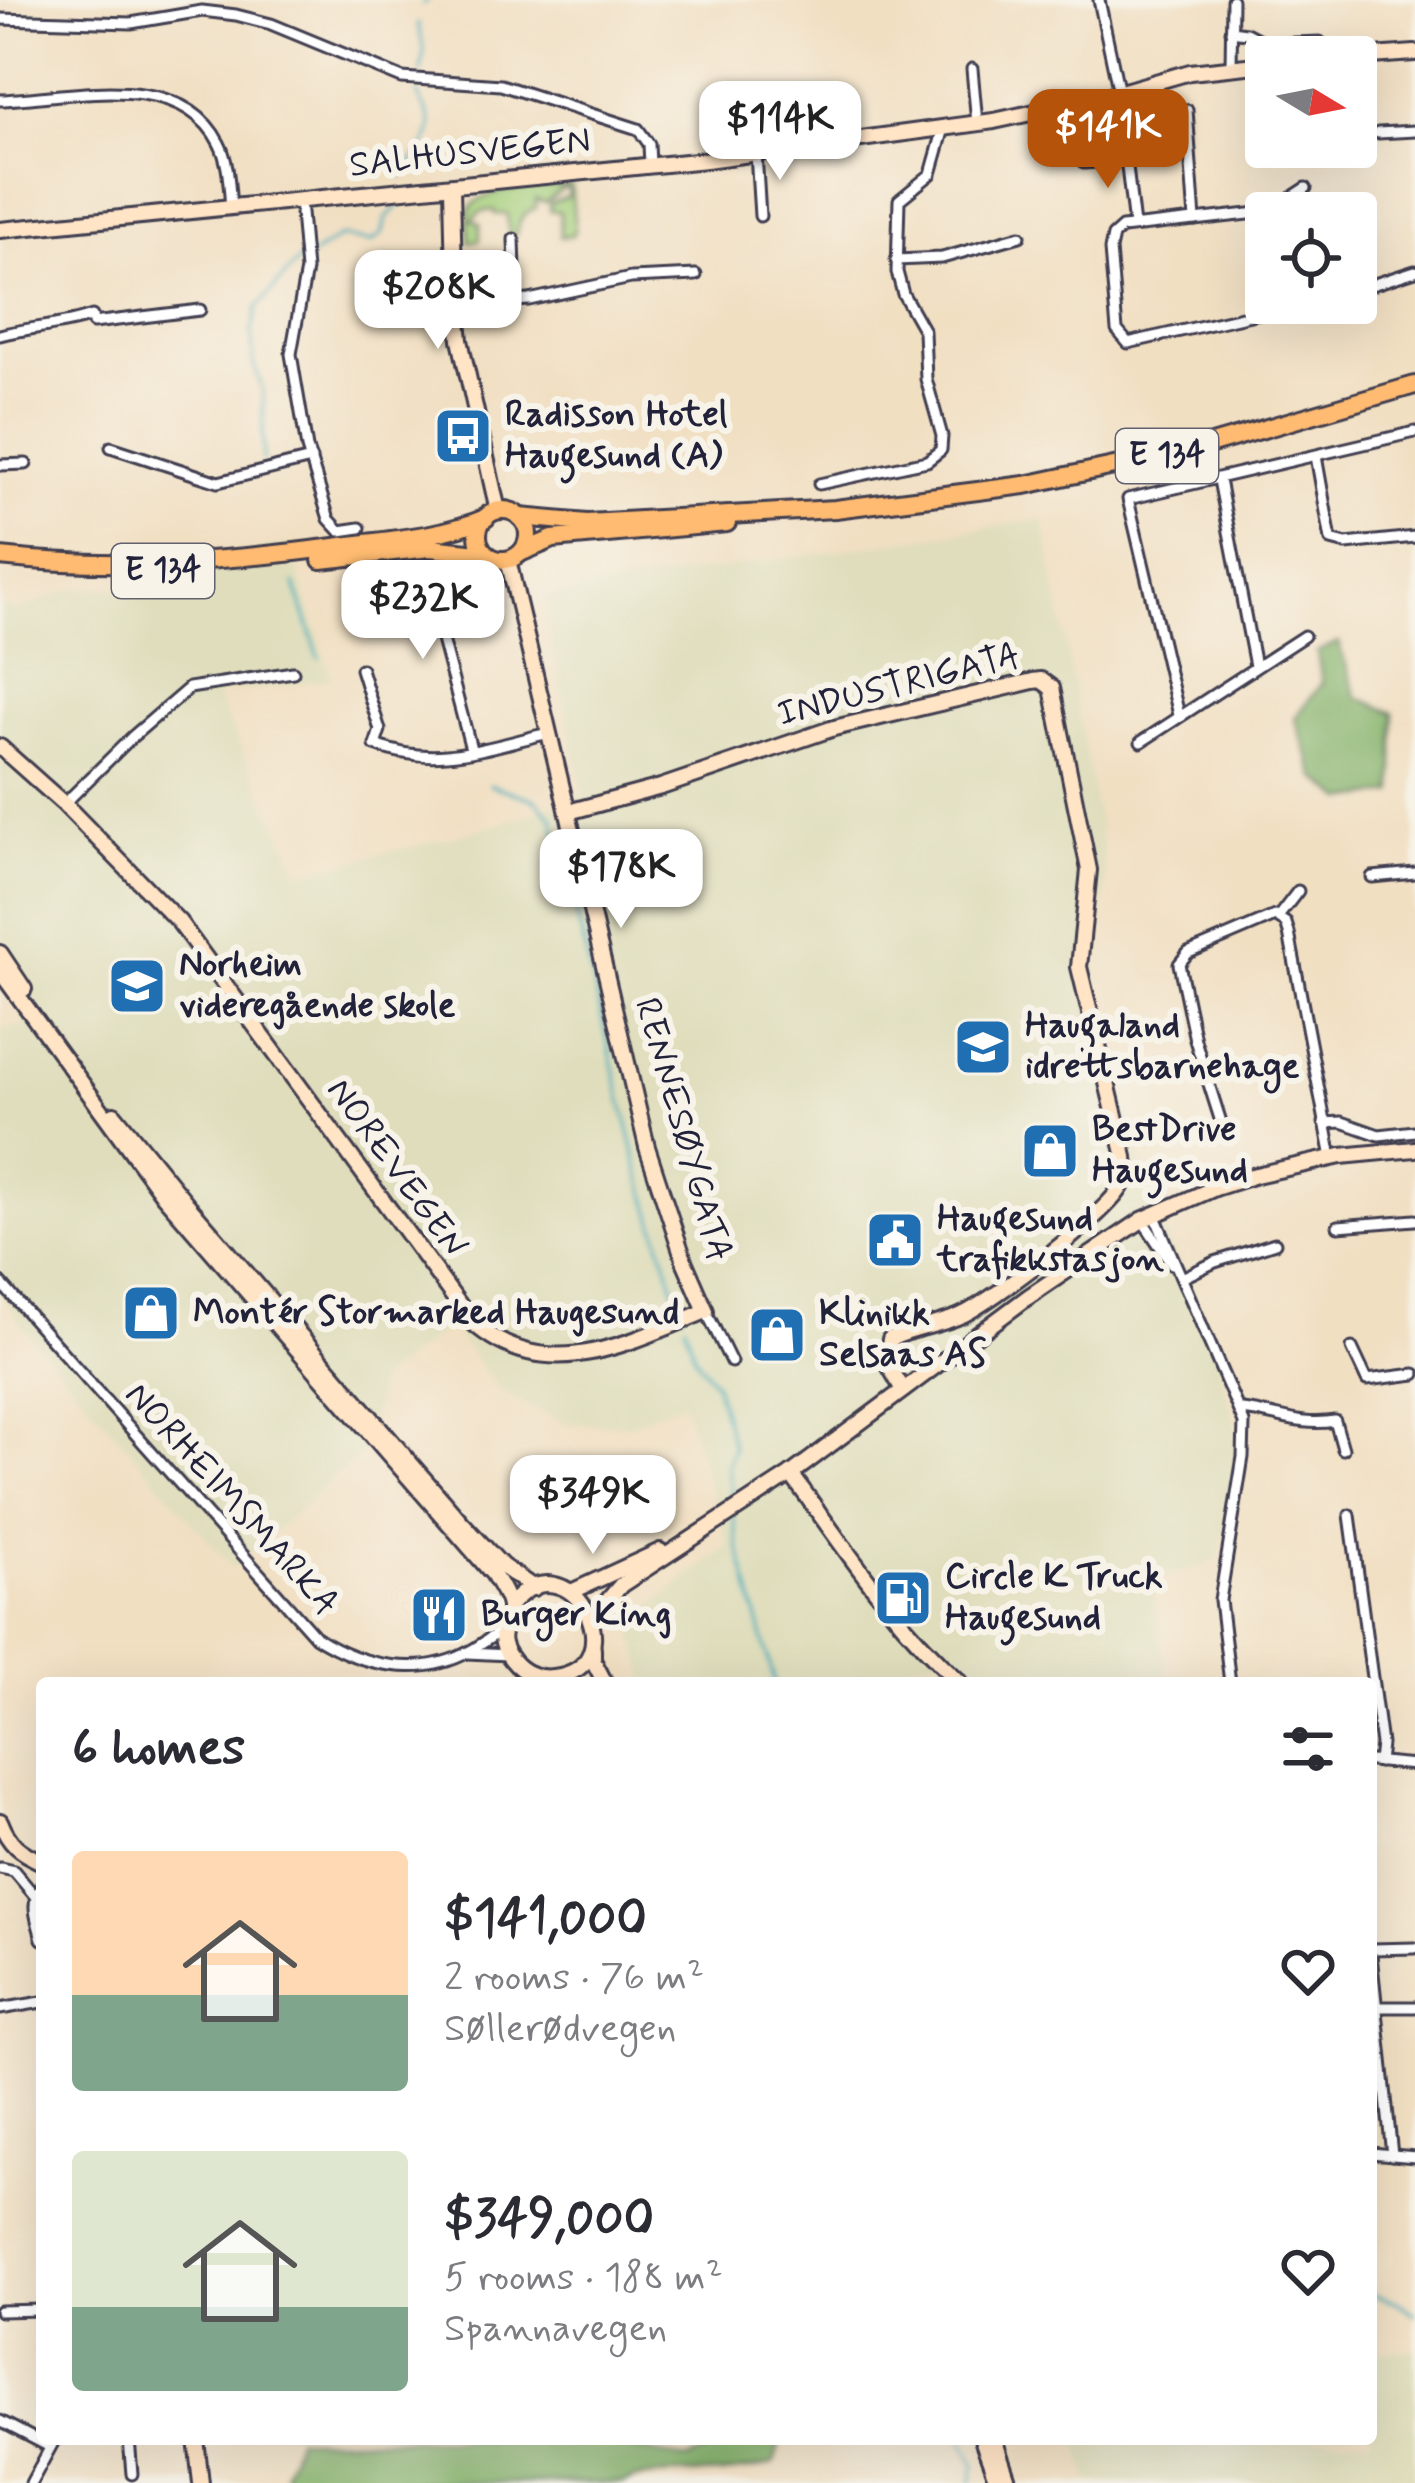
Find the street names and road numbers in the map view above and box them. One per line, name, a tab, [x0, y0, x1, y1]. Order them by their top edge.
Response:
street label: SALHUSVEGEN	[347, 118, 593, 190]
road number: E 134	[1116, 429, 1218, 483]
road number: E 134	[112, 544, 214, 598]
street label: INDUSTRIGATA	[773, 633, 1025, 739]
street label: RENNESØYGATA	[622, 993, 742, 1267]
street label: NOREVEGEN	[315, 1070, 477, 1268]
street label: NORHEIMSMARKA	[113, 1373, 349, 1627]

